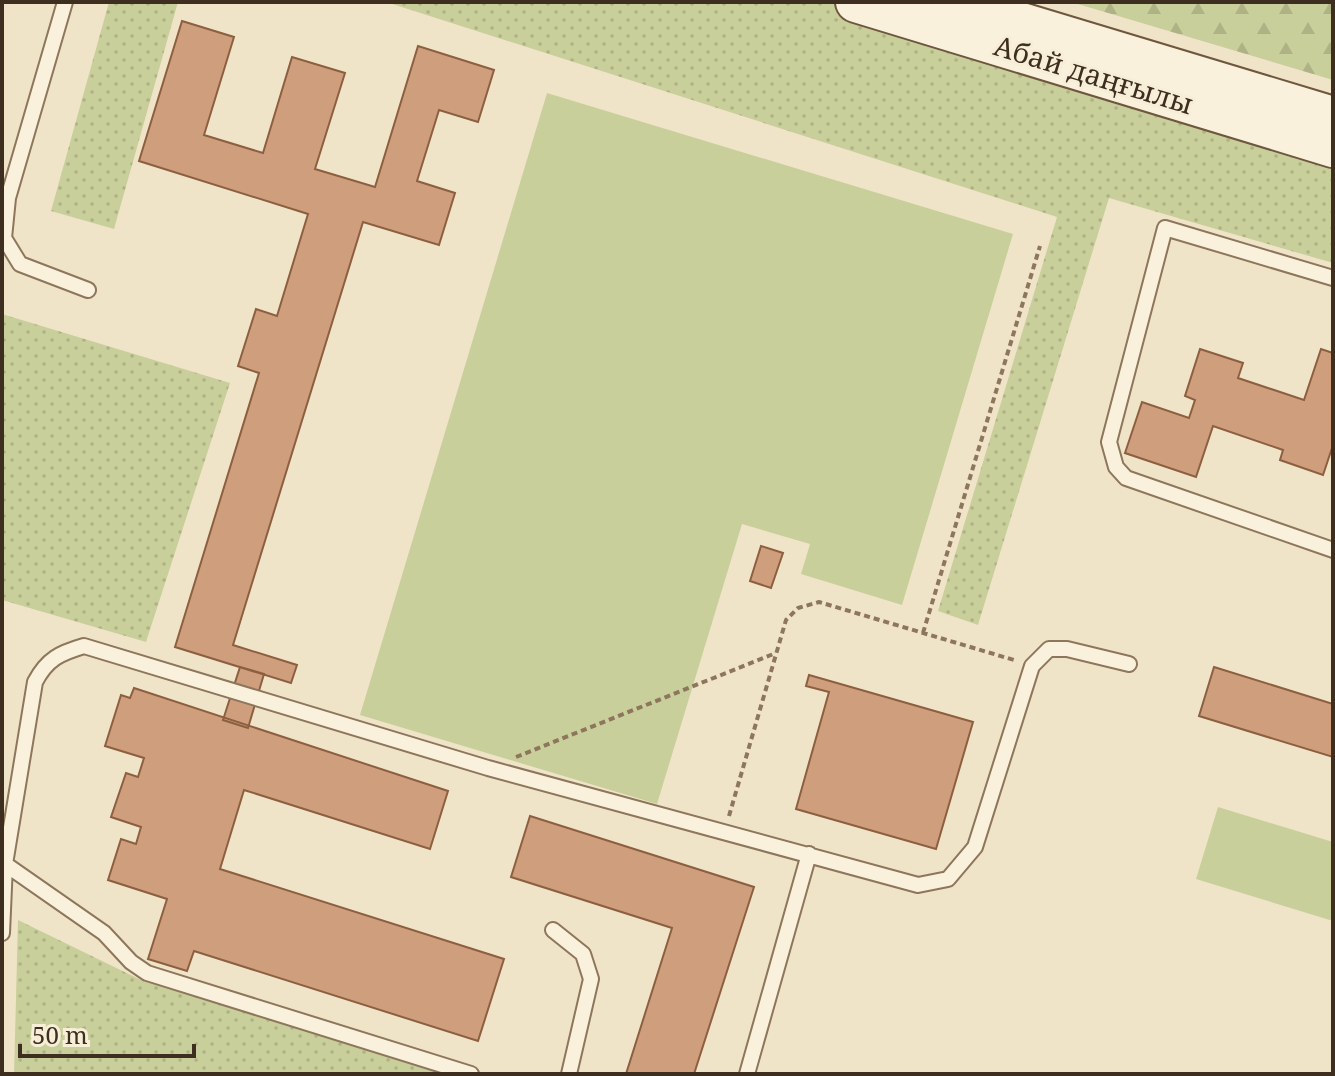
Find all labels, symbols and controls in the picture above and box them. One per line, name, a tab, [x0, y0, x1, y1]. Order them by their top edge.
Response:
street label: Абай даңғылы	[990, 26, 1198, 122]
scale bar	[20, 1008, 194, 1058]
text: 50 m	[32, 1018, 88, 1051]

